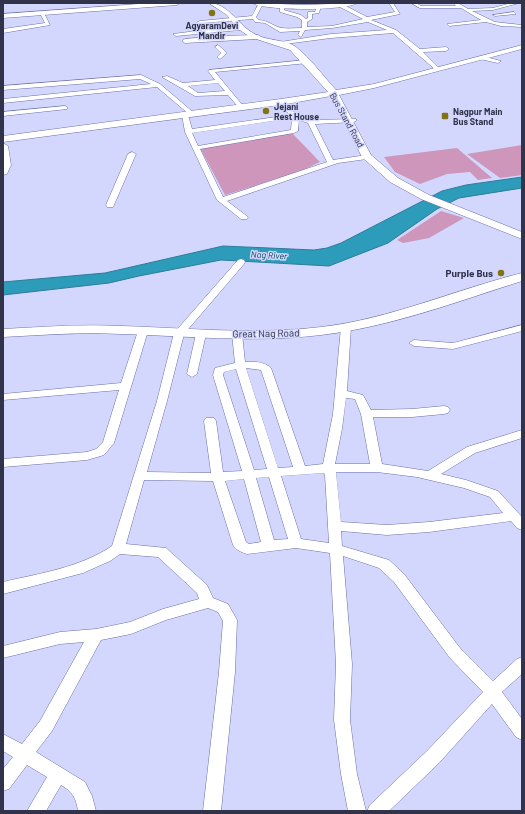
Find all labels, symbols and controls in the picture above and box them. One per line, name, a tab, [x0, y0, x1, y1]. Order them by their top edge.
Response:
marker: AgyaramDevi Mandir	[207, 8, 217, 18]
place label: AgyaramDevi Mandir	[186, 20, 238, 41]
street label: Bus Stand Road	[327, 91, 367, 149]
place label: Jejani Rest House	[274, 101, 319, 122]
marker: Jejani Rest House	[261, 106, 271, 116]
place label: Nagpur Main Bus Stand	[453, 106, 502, 127]
marker: Nagpur Main Bus Stand	[440, 111, 450, 121]
water label: Nag River	[250, 249, 288, 261]
place label: Purple Bus	[446, 267, 493, 279]
marker: Purple Bus	[496, 268, 506, 278]
street label: Great Nag Road	[232, 326, 300, 340]

